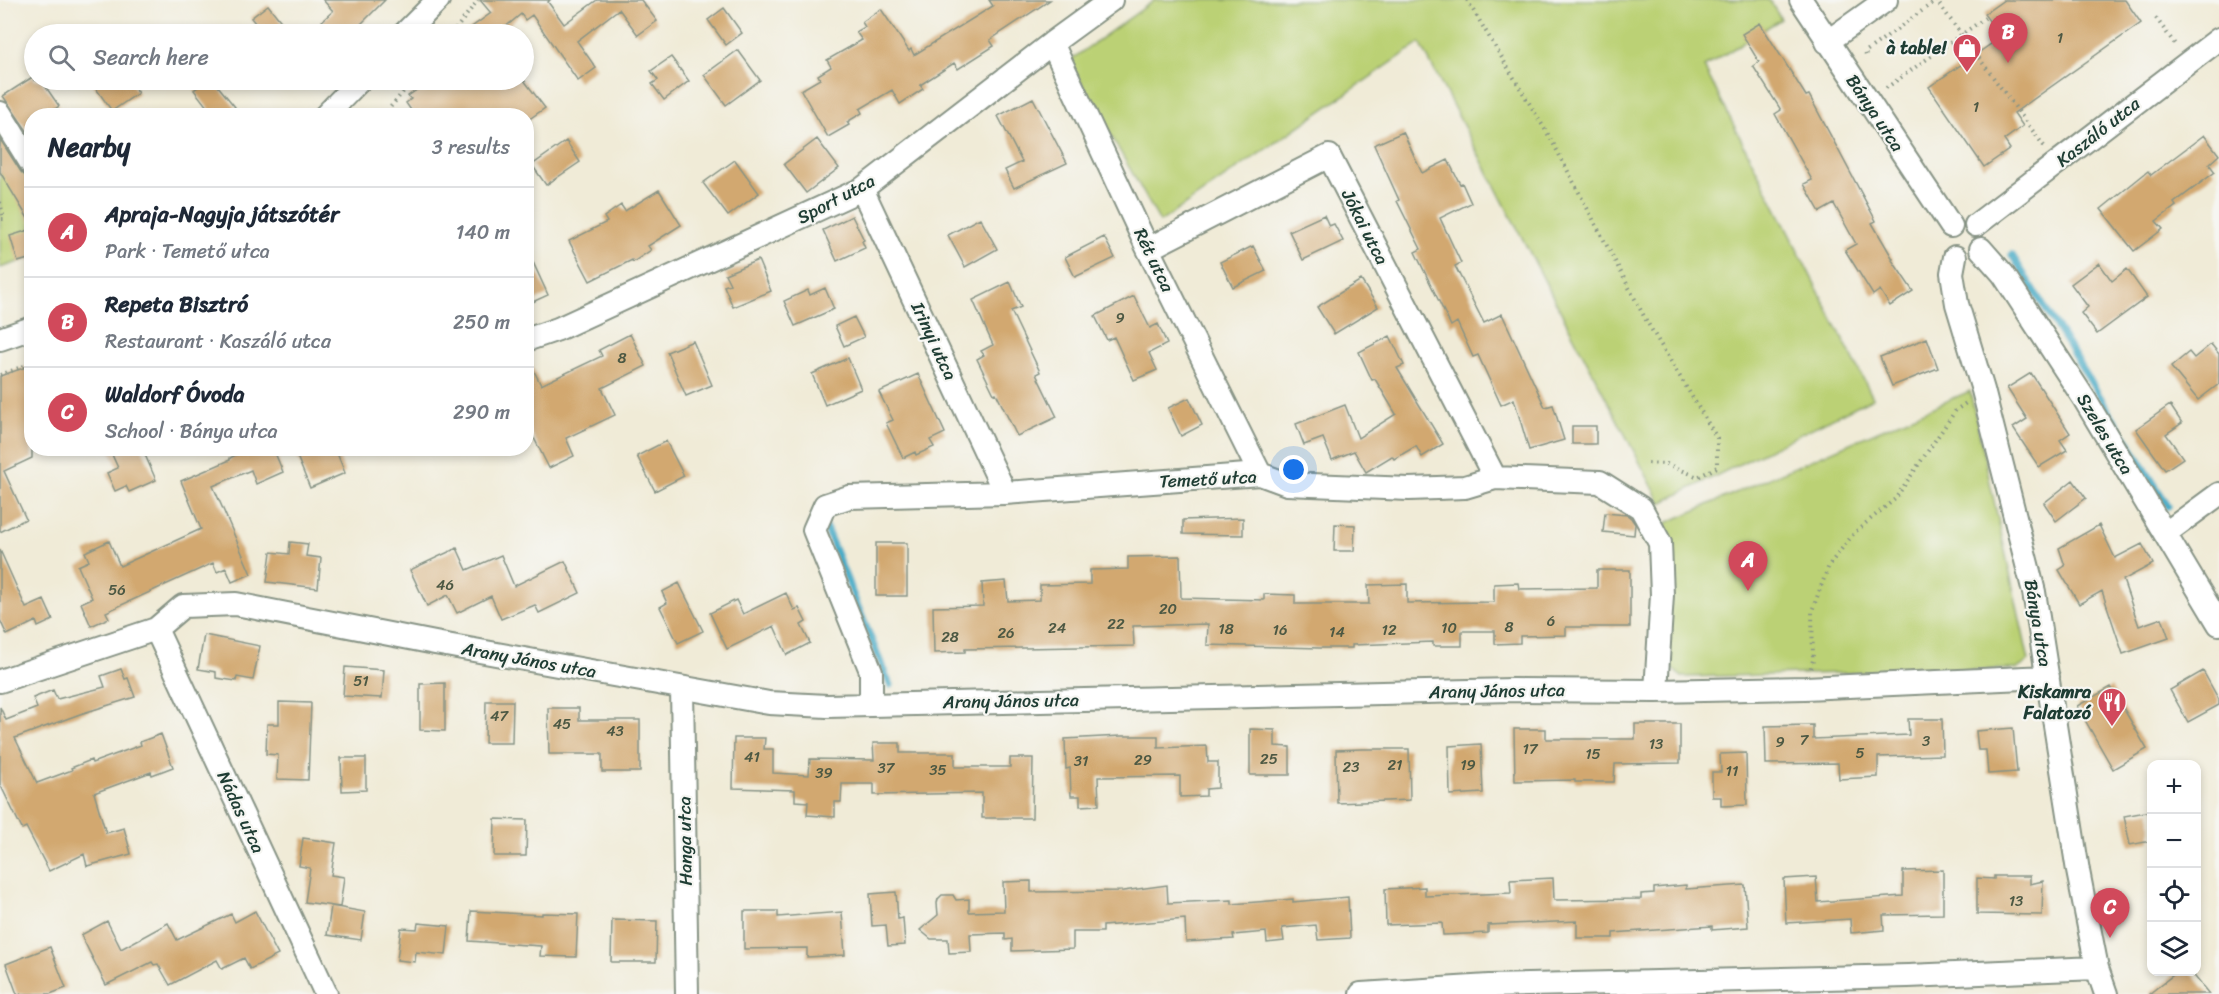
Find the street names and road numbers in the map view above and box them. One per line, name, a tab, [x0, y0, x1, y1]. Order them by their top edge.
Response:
street label: Bánya utca	[1837, 68, 1913, 158]
street label: Kaszáló utca	[2049, 88, 2148, 175]
street label: Sport utca	[791, 165, 881, 233]
street label: Jókai utca	[1332, 183, 1398, 271]
street label: Rét utca	[1125, 222, 1184, 299]
street label: Irinyi utca	[901, 295, 966, 386]
street label: Szeles utca	[2068, 387, 2142, 481]
street label: Temető utca	[1159, 460, 1257, 498]
street label: Bánya utca	[2015, 577, 2061, 669]
street label: Arany János utca	[458, 632, 599, 688]
street label: Arany János utca	[1428, 674, 1565, 708]
street label: Arany János utca	[942, 684, 1079, 718]
street label: Nádas utca	[208, 765, 274, 859]
street label: Hanga utca	[668, 796, 702, 886]

